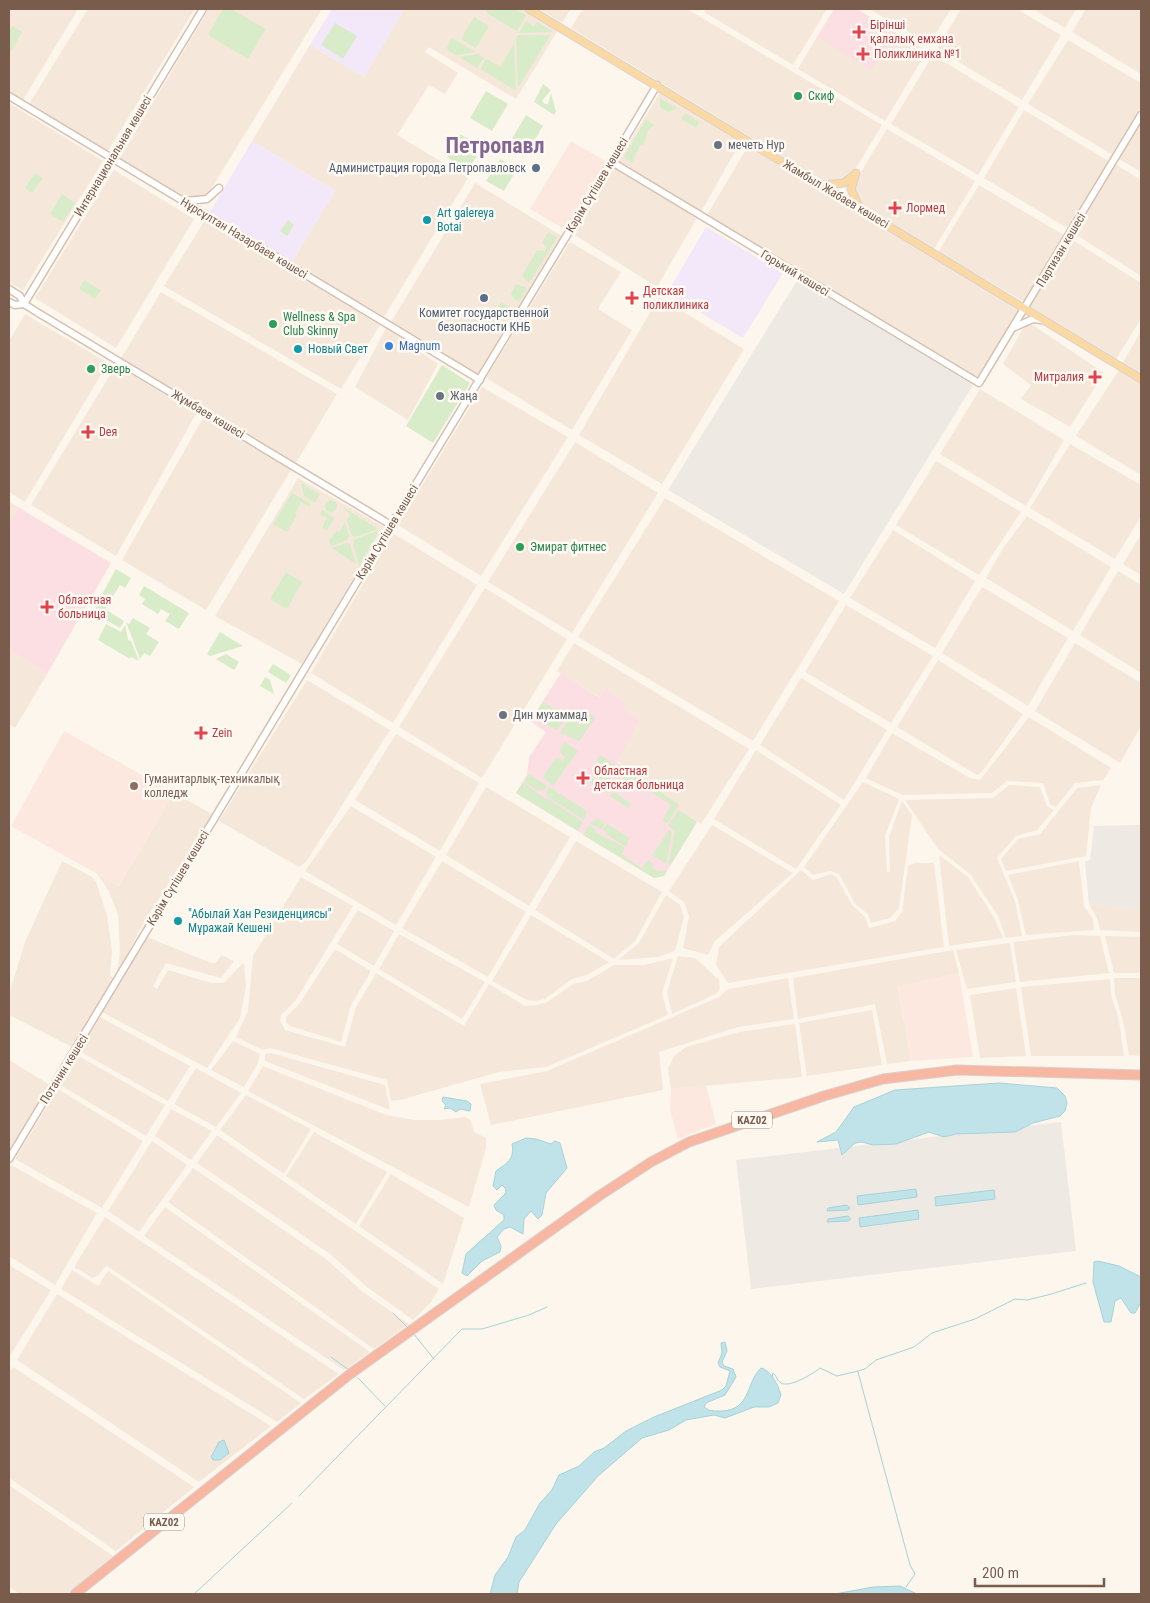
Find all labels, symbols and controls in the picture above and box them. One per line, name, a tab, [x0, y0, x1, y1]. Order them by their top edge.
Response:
place label: Бірінші қалалық емхана	[870, 18, 954, 46]
marker: Бірінші қалалық емхана	[852, 25, 866, 39]
marker: Поликлиника №1	[856, 47, 870, 61]
place label: Поликлиника №1	[874, 47, 961, 61]
place label: Скиф	[808, 89, 834, 103]
marker: Скиф	[792, 90, 804, 102]
street label: Интернациональная көшесі	[71, 93, 155, 219]
district label: Петропавл	[445, 133, 545, 158]
street label: Кәрім Сүтішев көшесі	[563, 135, 631, 235]
place label: мечеть Нур	[728, 138, 785, 152]
marker: мечеть Нур	[712, 139, 724, 151]
street label: Жамбыл Жабаев көшесі	[780, 157, 892, 231]
place label: Администрация города Петропавловск	[329, 161, 526, 175]
marker: Администрация города Петропавловск	[530, 162, 542, 174]
street label: Нұрсұлтан Назарбаев көшесі	[178, 195, 310, 281]
marker: Лормед	[888, 201, 902, 215]
place label: Лормед	[906, 201, 946, 215]
place label: Art galereya Botai	[437, 206, 494, 234]
street label: Партизан көшесі	[1033, 210, 1089, 290]
marker: Art galereya Botai	[421, 214, 433, 226]
street label: Горький көшесі	[758, 247, 832, 299]
place label: Детская поликлиника	[643, 284, 709, 312]
marker: Детская поликлиника	[625, 291, 639, 305]
marker: Комитет государственной безопасности КНБ	[478, 292, 490, 304]
place label: Комитет государственной безопасности КНБ	[419, 306, 549, 334]
place label: Wellness & Spa Club Skinny	[283, 310, 356, 338]
marker: Wellness & Spa Club Skinny	[267, 318, 279, 330]
place label: Magnum	[399, 339, 440, 353]
marker: Magnum	[383, 340, 395, 352]
place label: Новый Свет	[308, 342, 368, 356]
marker: Новый Свет	[292, 343, 304, 355]
place label: Зверь	[101, 362, 131, 376]
marker: Зверь	[85, 363, 97, 375]
place label: Митралия	[1034, 370, 1084, 384]
marker: Митралия	[1088, 370, 1102, 384]
street label: Жұмбаев көшесі	[169, 387, 247, 441]
place label: Жаңа	[450, 389, 478, 403]
marker: Жаңа	[434, 390, 446, 402]
marker: Deя	[81, 425, 95, 439]
place label: Deя	[99, 425, 117, 439]
street label: Кәрім Сүтішев көшесі	[353, 482, 421, 582]
place label: Эмират фитнес	[530, 540, 607, 554]
marker: Эмират фитнес	[514, 541, 526, 553]
place label: Областная больница	[58, 593, 111, 621]
marker: Областная больница	[40, 600, 54, 614]
place label: Дин мухаммад	[513, 708, 588, 722]
marker: Дин мухаммад	[497, 709, 509, 721]
marker: Zein	[194, 726, 208, 740]
place label: Zein	[212, 726, 233, 740]
place label: Областная детская больница	[594, 764, 684, 792]
marker: Областная детская больница	[576, 771, 590, 785]
place label: Гуманитарлық-техникалық колледж	[144, 772, 280, 800]
marker: Гуманитарлық-техникалық колледж	[128, 780, 140, 792]
street label: Кәрім Сүтішев көшесі	[144, 828, 212, 928]
place label: "Абылай Хан Резиденциясы" Мұражай Кешені	[188, 907, 332, 935]
marker: "Абылай Хан Резиденциясы" Мұражай Кешені	[172, 915, 184, 927]
street label: Потанин көшесі	[37, 1032, 91, 1106]
road number: KAZ02	[732, 1112, 772, 1128]
road number: KAZ02	[144, 1514, 184, 1530]
scale bar	[975, 1556, 1104, 1588]
text: 200 m	[982, 1564, 1019, 1582]

